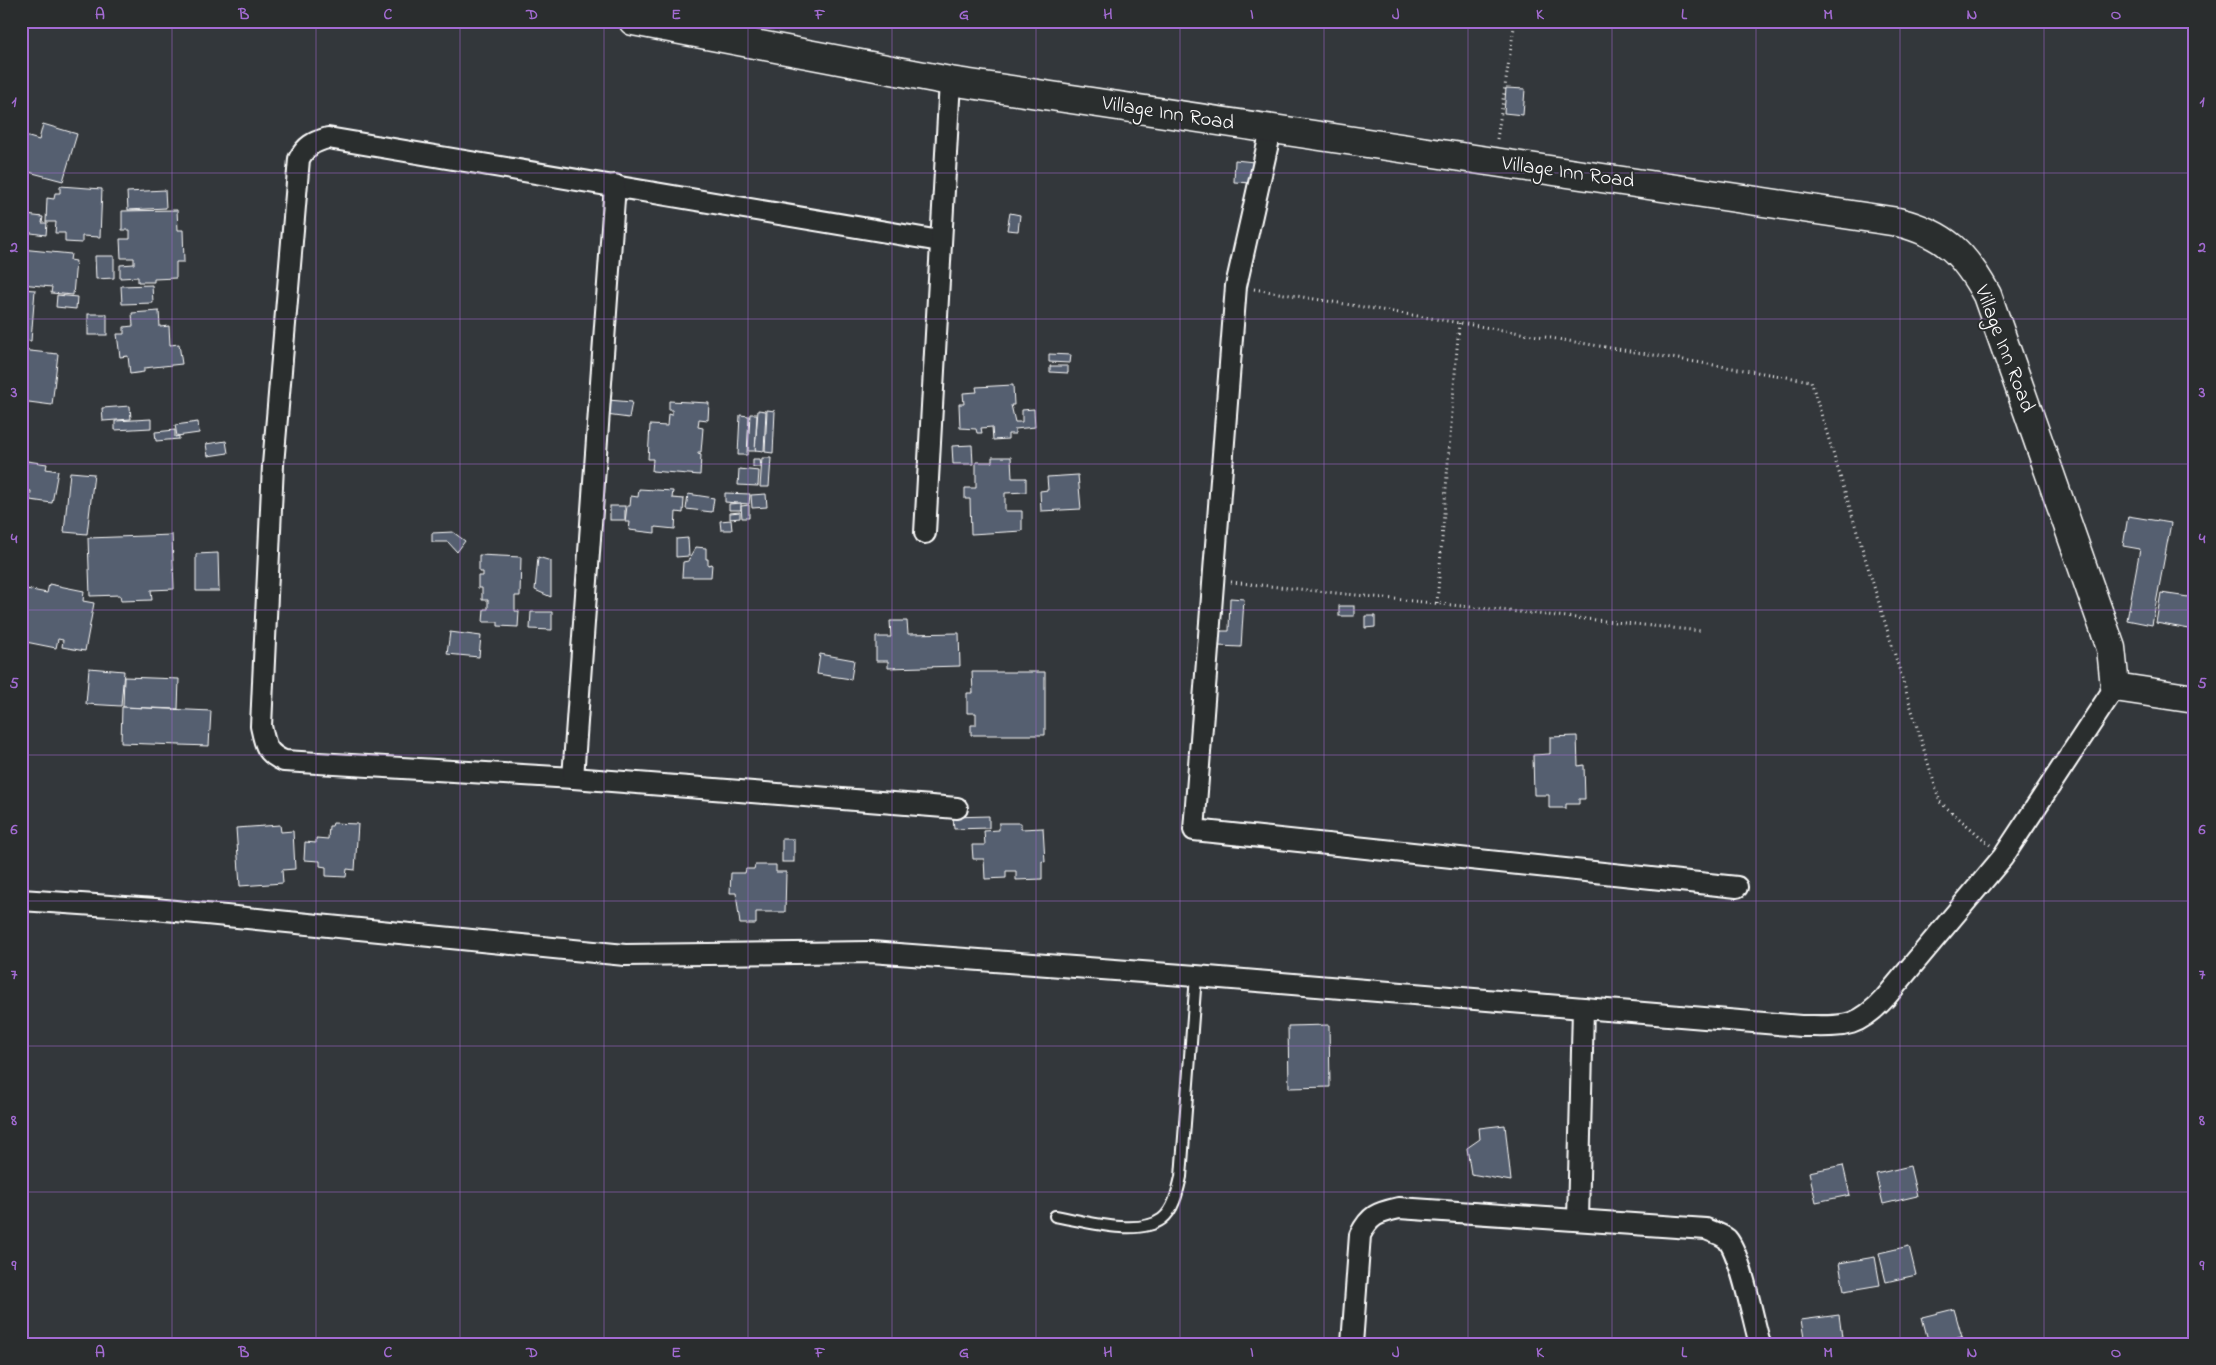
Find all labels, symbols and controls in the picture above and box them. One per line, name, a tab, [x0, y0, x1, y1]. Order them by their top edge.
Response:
text: A	[95, 3, 105, 27]
text: B	[238, 3, 250, 27]
text: C	[384, 3, 393, 27]
text: D	[525, 3, 538, 27]
text: E	[671, 3, 681, 27]
text: F	[814, 3, 826, 27]
text: G	[959, 3, 969, 27]
text: H	[1103, 3, 1113, 27]
text: I	[1250, 3, 1254, 27]
text: J	[1392, 3, 1400, 27]
text: K	[1536, 3, 1545, 27]
text: L	[1681, 3, 1688, 27]
text: M	[1823, 3, 1833, 27]
text: N	[1967, 3, 1978, 27]
text: O	[2111, 3, 2122, 27]
street label: Village Inn Road	[1098, 89, 1237, 141]
text: 1	[11, 90, 17, 114]
text: 1	[2199, 90, 2205, 114]
street label: Village Inn Road	[1498, 149, 1637, 199]
text: 2	[9, 236, 18, 260]
text: 2	[2197, 236, 2206, 260]
street label: Village Inn Road	[1964, 280, 2042, 418]
text: 3	[10, 381, 18, 405]
text: 3	[2198, 381, 2206, 405]
text: 4	[10, 527, 18, 551]
text: 4	[2198, 527, 2206, 551]
text: 5	[9, 672, 19, 696]
text: 5	[2197, 672, 2207, 696]
text: 6	[9, 818, 18, 842]
text: 6	[2197, 818, 2206, 842]
text: 7	[11, 963, 18, 987]
text: 7	[2199, 963, 2206, 987]
text: 8	[10, 1109, 17, 1133]
text: 8	[2198, 1109, 2205, 1133]
text: 9	[11, 1254, 17, 1278]
text: 9	[2199, 1254, 2205, 1278]
text: A	[95, 1341, 105, 1365]
text: B	[238, 1341, 250, 1365]
text: C	[384, 1341, 393, 1365]
text: D	[525, 1341, 538, 1365]
text: E	[671, 1341, 681, 1365]
text: F	[814, 1341, 826, 1365]
text: G	[959, 1341, 969, 1365]
text: H	[1103, 1341, 1113, 1365]
text: I	[1250, 1341, 1254, 1365]
text: J	[1392, 1341, 1400, 1365]
text: K	[1536, 1341, 1545, 1365]
text: L	[1681, 1341, 1688, 1365]
text: M	[1823, 1341, 1833, 1365]
text: N	[1967, 1341, 1978, 1365]
text: O	[2111, 1341, 2122, 1365]

